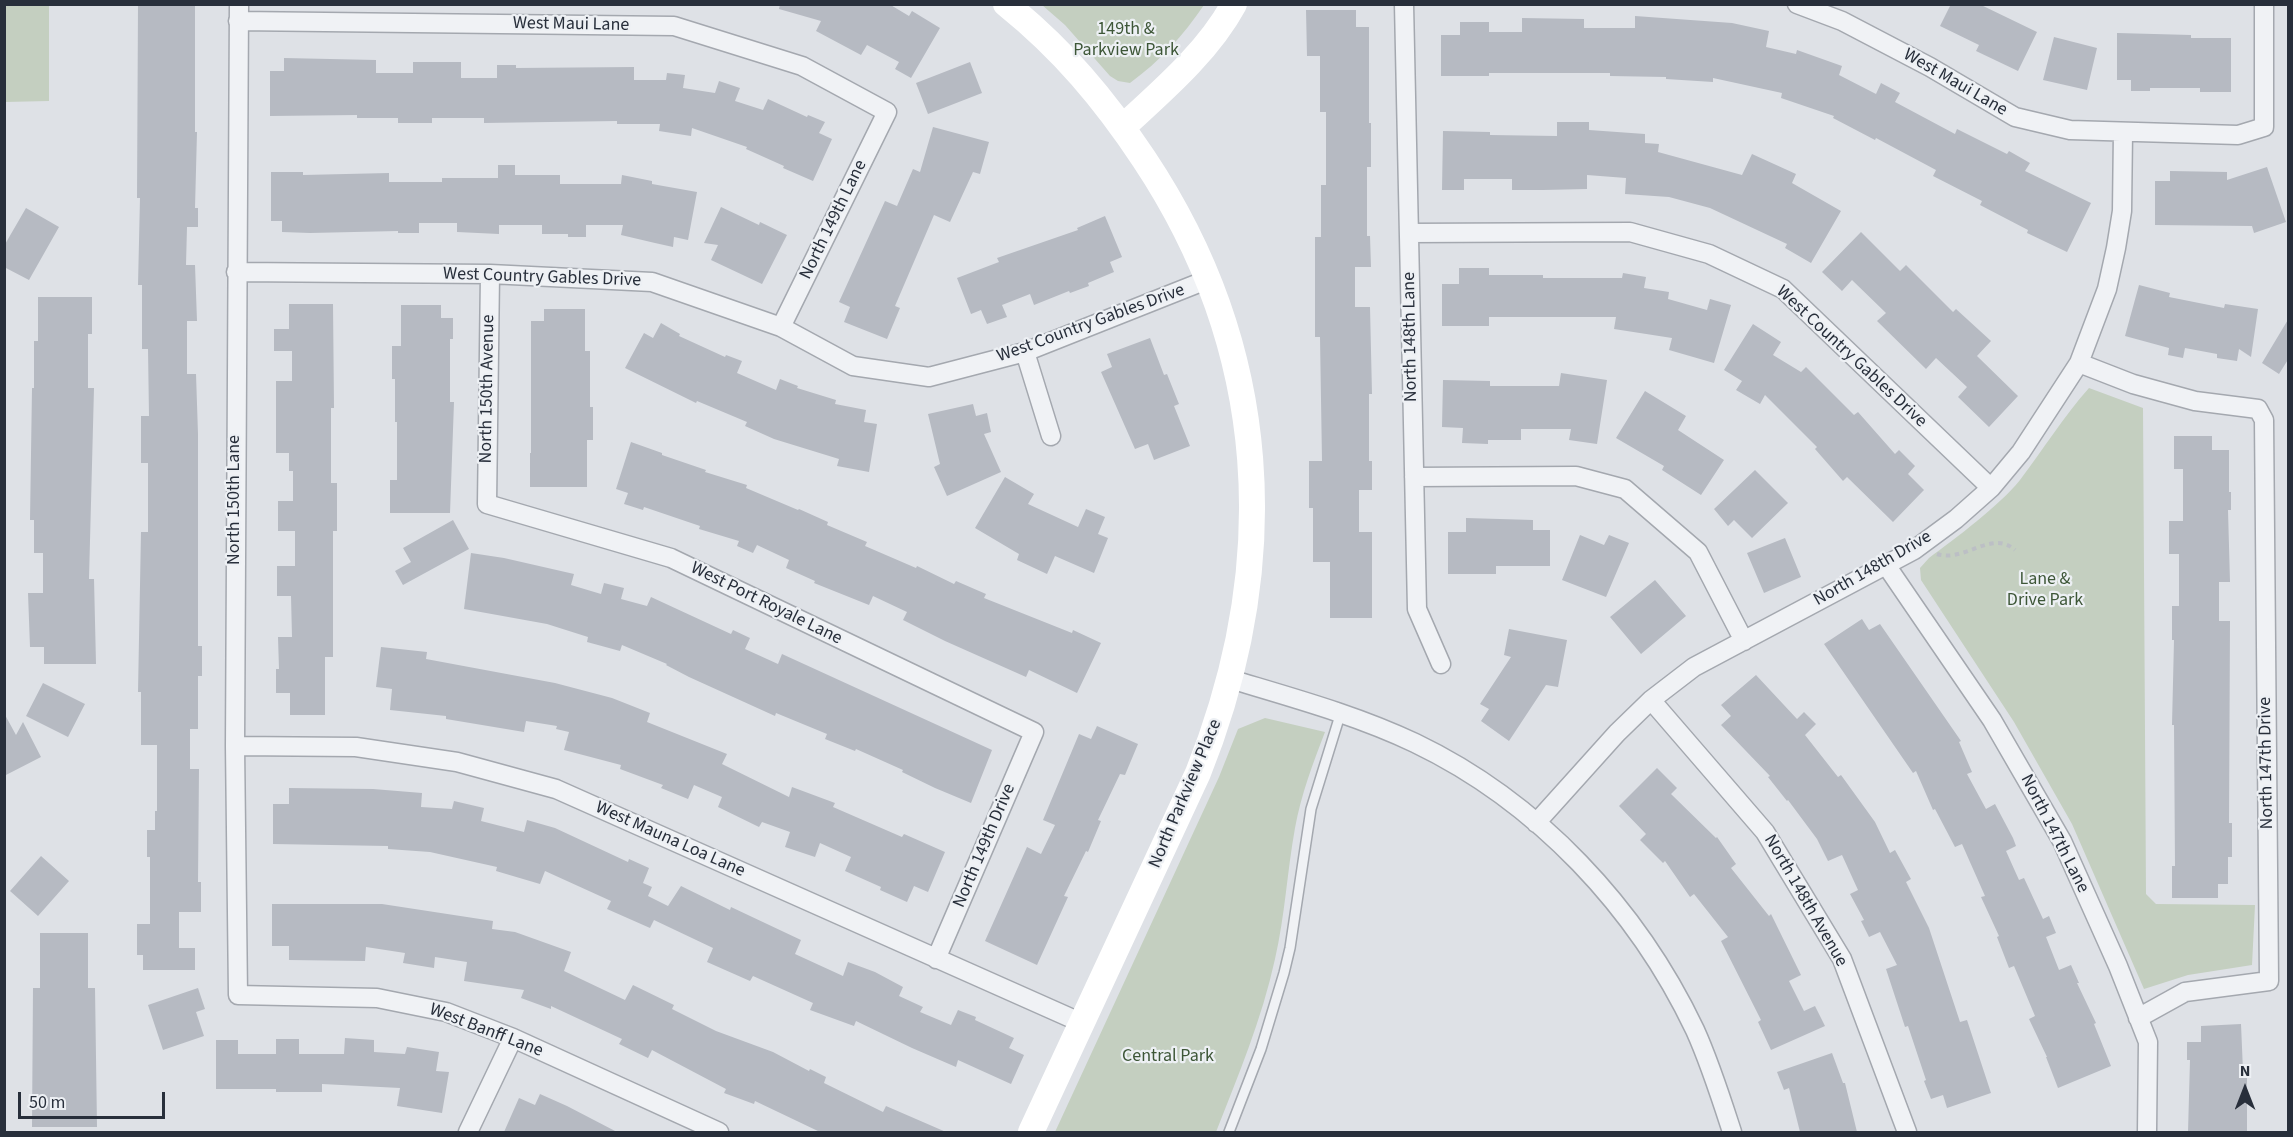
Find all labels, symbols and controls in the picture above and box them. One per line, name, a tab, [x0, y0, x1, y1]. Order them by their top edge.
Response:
street label: West Maui Lane	[513, 13, 629, 37]
park label: 149th & Parkview Park	[1073, 19, 1179, 62]
street label: West Maui Lane	[1899, 45, 2011, 121]
street label: North 149th Lane	[796, 157, 872, 283]
street label: West Country Gables Drive	[443, 264, 641, 292]
street label: North 148th Lane	[1399, 272, 1423, 402]
street label: West Country Gables Drive	[994, 280, 1188, 368]
street label: West Country Gables Drive	[1771, 282, 1931, 432]
street label: North 150th Avenue	[476, 314, 500, 464]
street label: North 150th Lane	[224, 435, 246, 565]
street label: North 148th Drive	[1810, 527, 1936, 611]
street label: West Port Royale Lane	[687, 558, 845, 650]
park label: Lane & Drive Park	[2007, 569, 2083, 612]
street label: North 147th Drive	[2255, 697, 2279, 829]
street label: North Parkview Place	[1145, 716, 1227, 872]
street label: North 147th Lane	[2015, 771, 2093, 897]
street label: North 149th Drive	[949, 781, 1021, 911]
street label: West Mauna Loa Lane	[592, 797, 748, 883]
street label: North 148th Avenue	[1758, 831, 1852, 971]
street label: West Banff Lane	[426, 999, 546, 1063]
park label: Central Park	[1122, 1046, 1214, 1068]
north arrow	[2215, 1059, 2275, 1119]
text: N	[2240, 1060, 2250, 1082]
scale bar	[21, 1080, 168, 1118]
text: 50 m	[29, 1090, 65, 1115]

